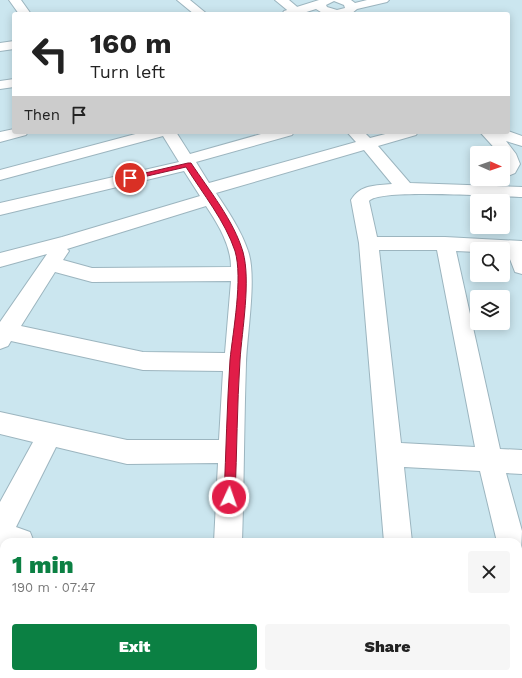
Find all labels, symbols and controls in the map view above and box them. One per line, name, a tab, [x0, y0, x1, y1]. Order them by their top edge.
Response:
text: 160 m	[90, 27, 172, 60]
icon: left	[24, 28, 76, 80]
text: Turn left	[90, 61, 165, 82]
icon: arrive	[68, 104, 90, 126]
text: Then	[24, 106, 60, 124]
north arrow	[470, 146, 510, 186]
map controls	[470, 146, 510, 330]
pin	[113, 161, 147, 195]
icon: arrive	[119, 167, 141, 189]
button: sound	[470, 194, 510, 234]
button: search	[470, 242, 510, 282]
button: layers	[470, 290, 510, 330]
position arrow	[208, 476, 250, 518]
text: 1 min	[12, 551, 74, 579]
button: close	[468, 551, 510, 593]
text: 190 m · 07:47	[12, 580, 95, 595]
button: Exit	[12, 624, 257, 670]
button: Share	[265, 624, 510, 670]

